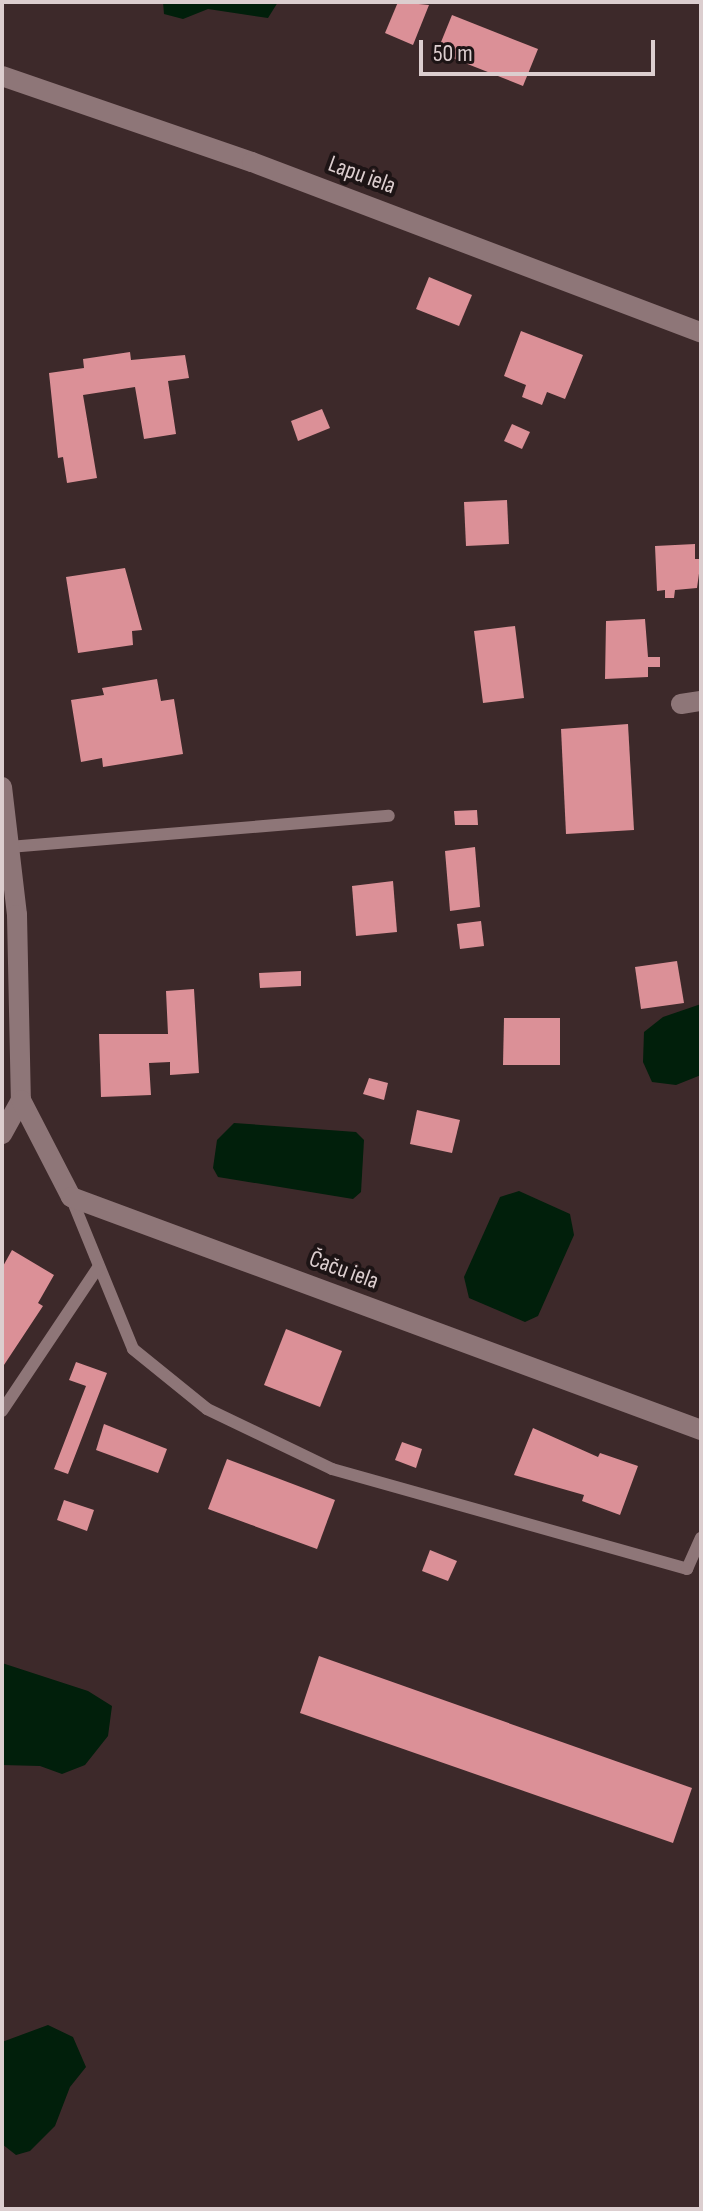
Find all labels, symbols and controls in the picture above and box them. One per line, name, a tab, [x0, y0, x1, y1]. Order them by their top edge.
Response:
scale bar	[423, 24, 659, 74]
text: 50 m	[433, 39, 473, 68]
street label: Lapu iela	[324, 150, 400, 200]
street label: Čaču iela	[305, 1244, 383, 1296]

